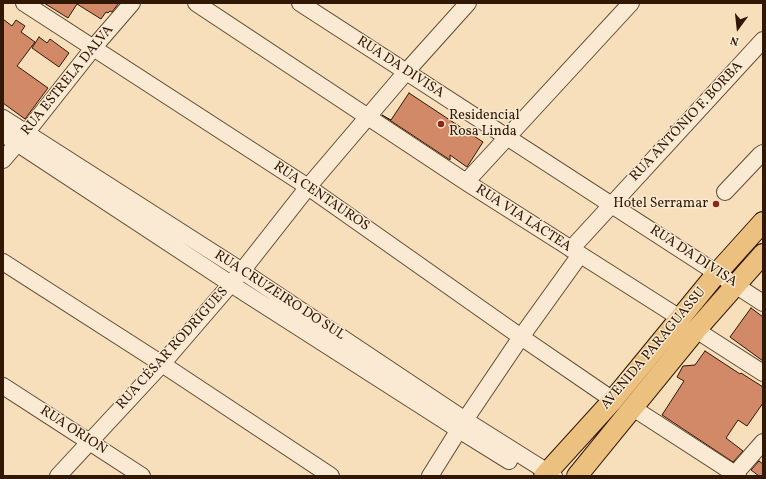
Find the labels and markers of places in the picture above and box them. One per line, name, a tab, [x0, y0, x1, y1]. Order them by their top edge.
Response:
place label: Residencial Rosa Linda	[449, 108, 520, 140]
marker: Residencial Rosa Linda	[436, 119, 446, 129]
place label: Hotel Serramar	[613, 196, 708, 212]
marker: Hotel Serramar	[711, 199, 721, 209]

